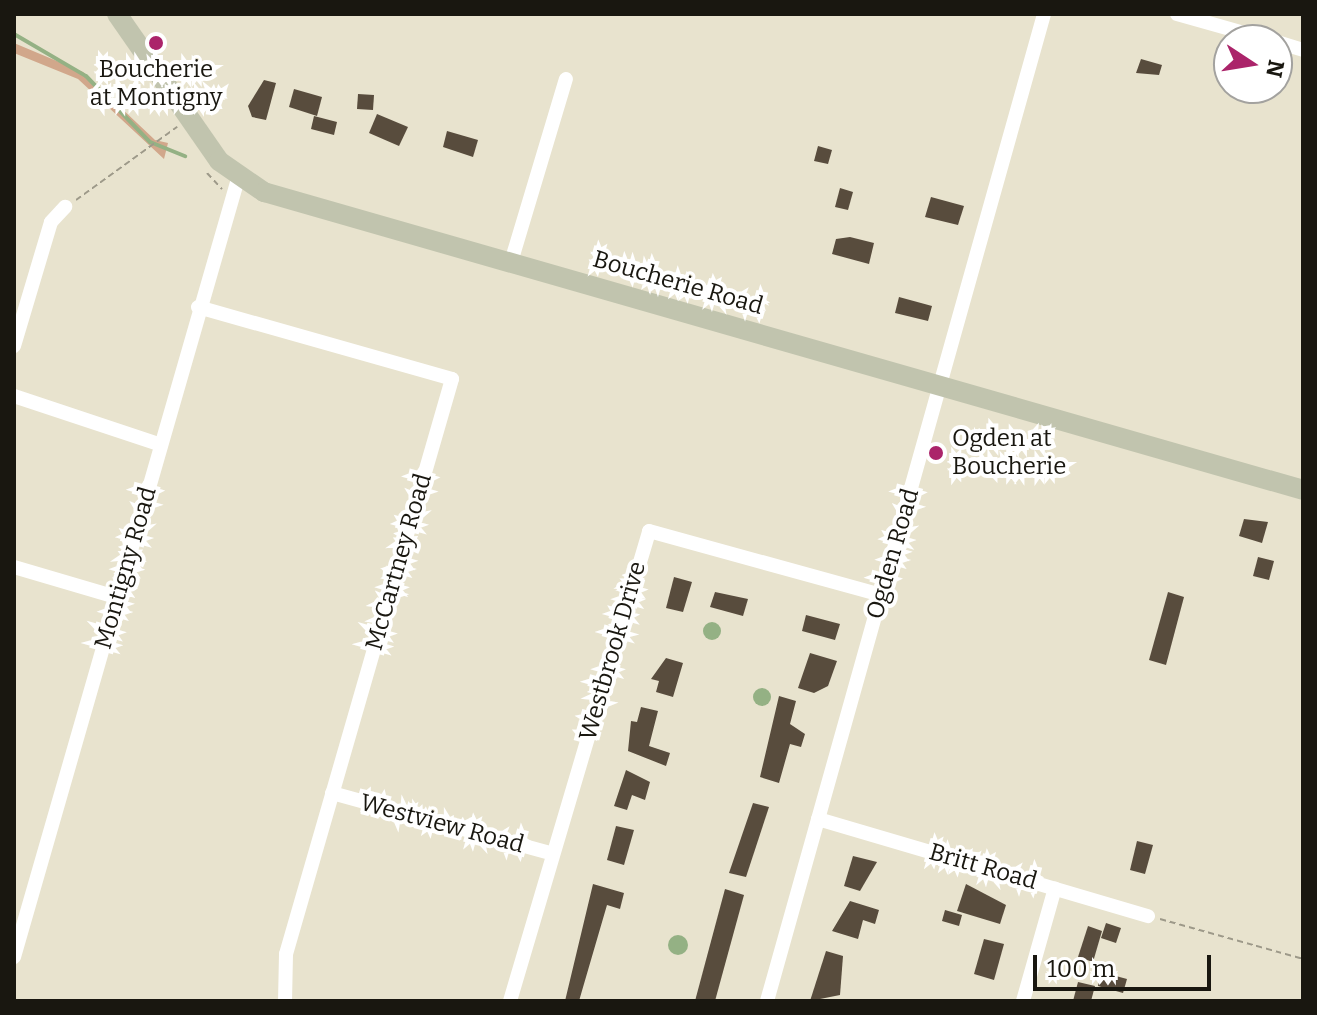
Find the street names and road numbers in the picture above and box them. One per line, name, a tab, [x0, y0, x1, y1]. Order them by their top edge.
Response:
street label: Boucherie Road	[590, 245, 766, 321]
street label: McCartney Road	[360, 470, 438, 654]
street label: Montigny Road	[89, 484, 163, 652]
street label: Ogden Road	[861, 485, 925, 623]
street label: Westbrook Drive	[574, 558, 652, 744]
street label: Westview Road	[357, 788, 527, 860]
street label: Britt Road	[926, 838, 1040, 896]

